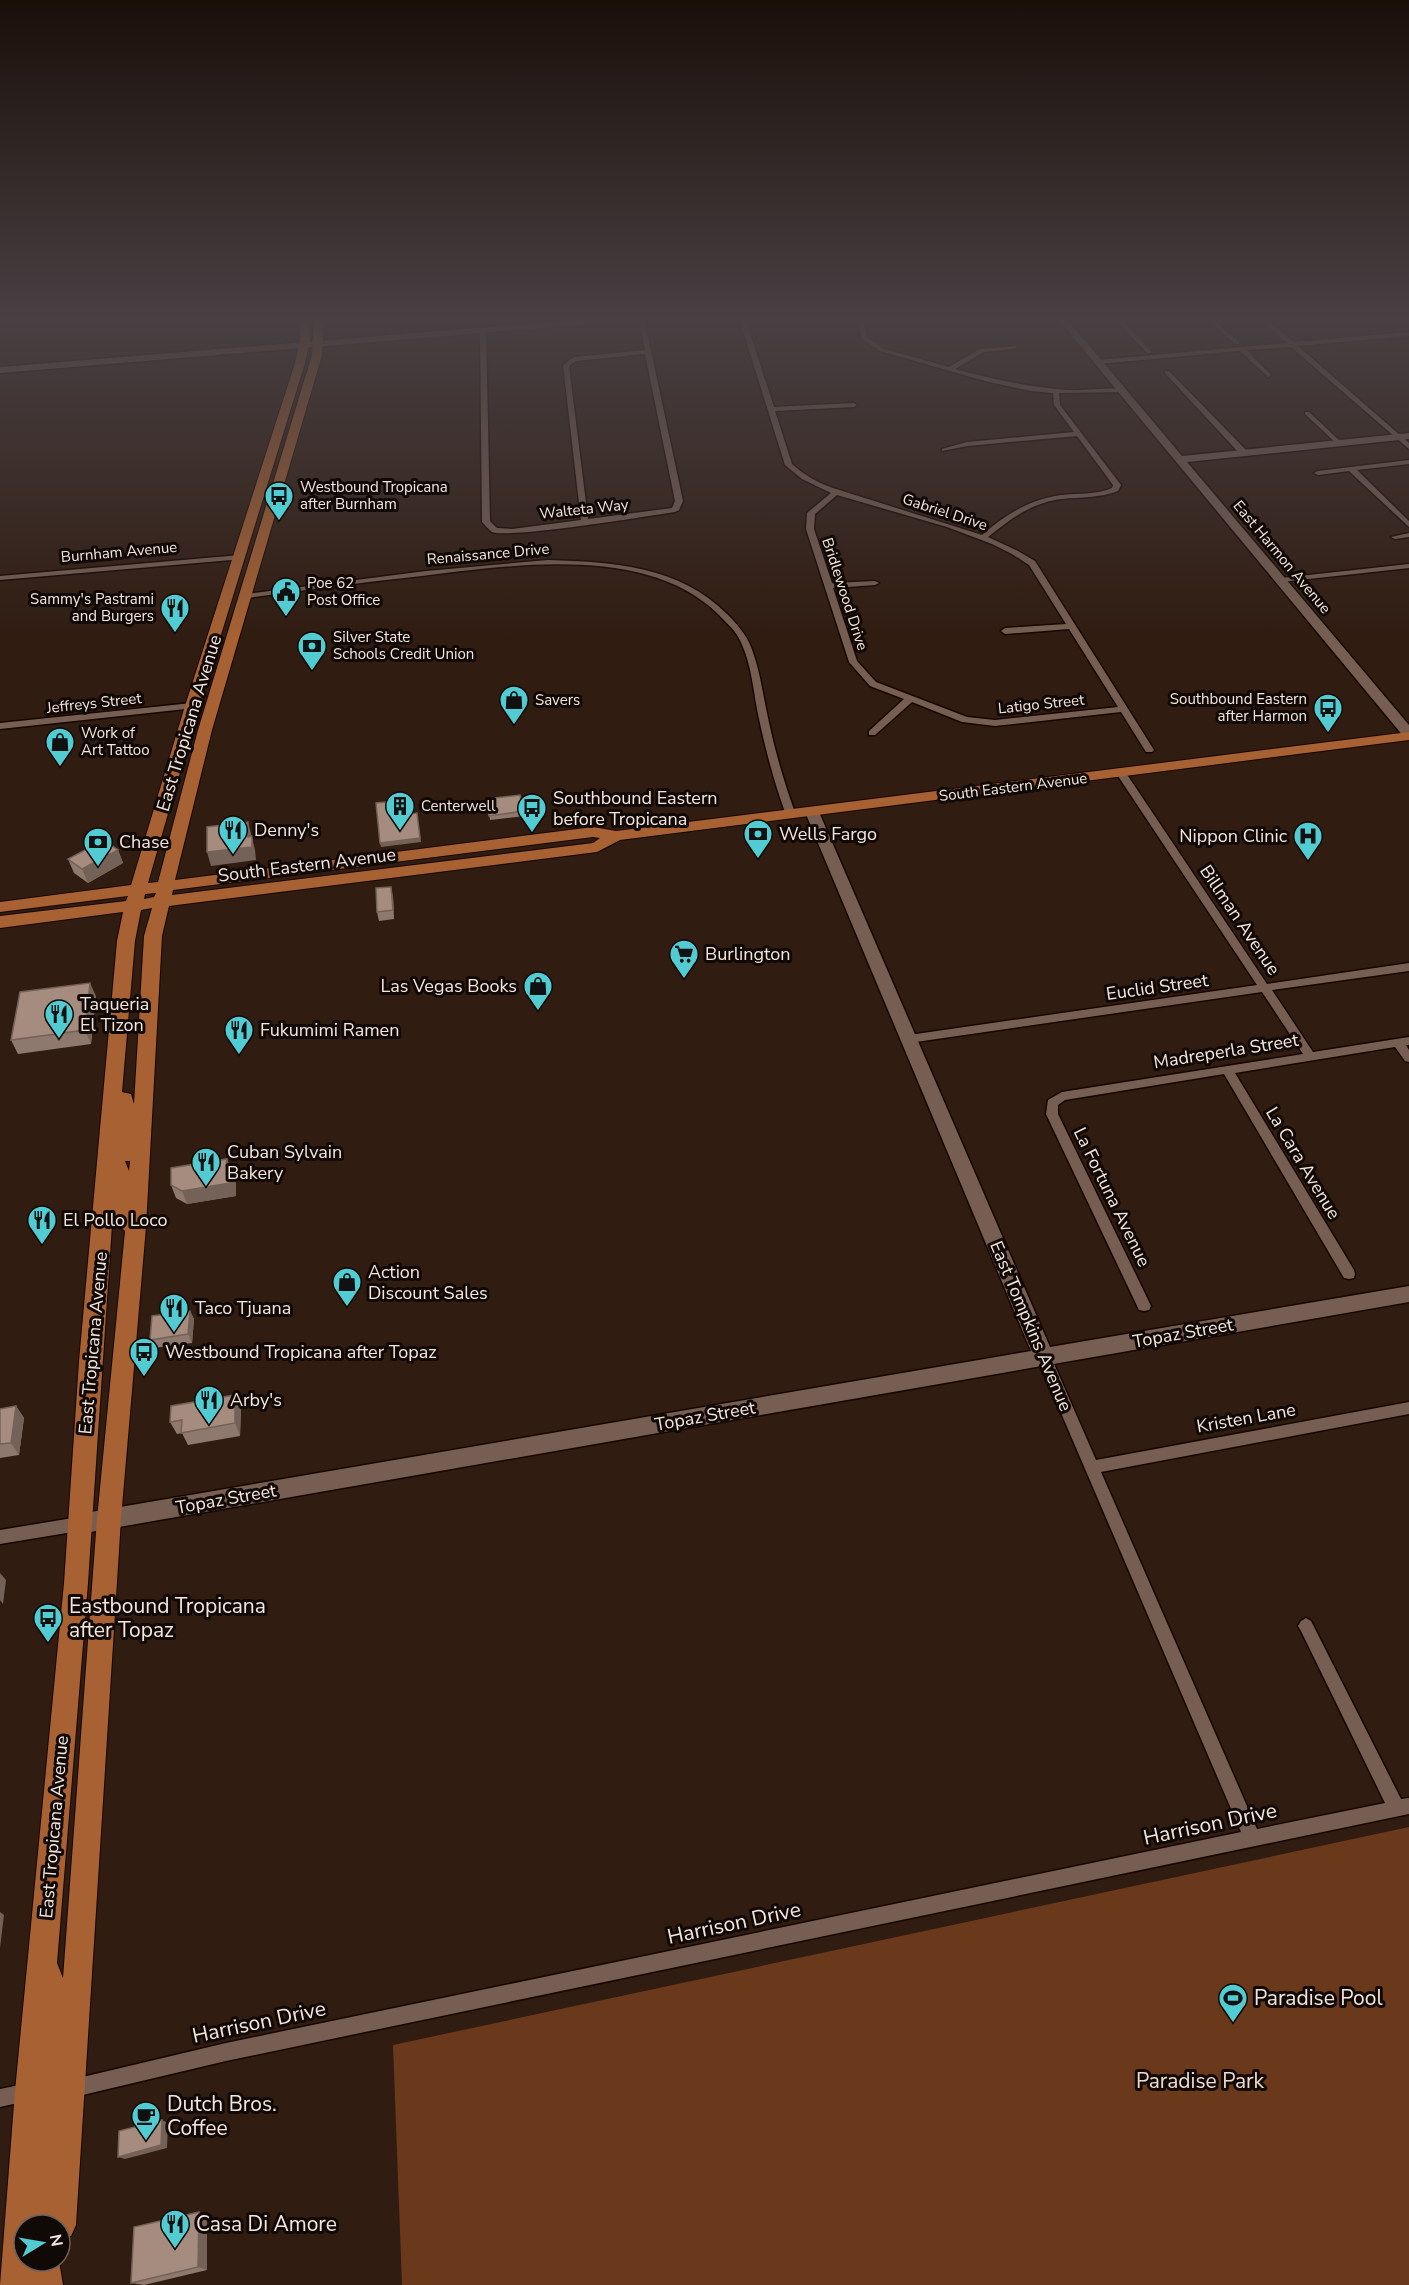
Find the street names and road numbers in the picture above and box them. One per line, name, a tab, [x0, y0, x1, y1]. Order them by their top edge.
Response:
street label: Gabriel Drive	[900, 489, 990, 535]
street label: Walteta Way	[539, 494, 630, 524]
street label: East Harmon Avenue	[1229, 496, 1335, 618]
street label: Bridlewood Drive	[817, 535, 873, 653]
street label: Burnham Avenue	[60, 537, 178, 567]
street label: Renaissance Drive	[426, 539, 550, 569]
street label: East Tropicana Avenue	[151, 632, 227, 814]
street label: Jeffreys Street	[45, 688, 143, 718]
street label: Latigo Street	[997, 689, 1086, 718]
street label: South Eastern Avenue	[938, 768, 1088, 806]
street label: South Eastern Avenue	[217, 842, 397, 888]
street label: Billman Avenue	[1194, 860, 1286, 980]
street label: Euclid Street	[1104, 968, 1210, 1006]
street label: Madreperla Street	[1152, 1028, 1301, 1074]
street label: La Cara Avenue	[1260, 1102, 1346, 1224]
street label: La Fortuna Avenue	[1068, 1123, 1156, 1271]
street label: East Tompkins Avenue	[984, 1237, 1078, 1415]
street label: East Tropicana Avenue	[73, 1251, 113, 1435]
street label: Topaz Street	[1131, 1312, 1236, 1354]
street label: Topaz Street	[653, 1395, 758, 1437]
street label: Kristen Lane	[1195, 1397, 1297, 1439]
street label: Topaz Street	[174, 1478, 279, 1520]
street label: East Tropicana Avenue	[34, 1735, 74, 1919]
street label: Harrison Drive	[1141, 1796, 1279, 1852]
street label: Harrison Drive	[665, 1895, 803, 1951]
street label: Harrison Drive	[190, 1994, 328, 2050]

